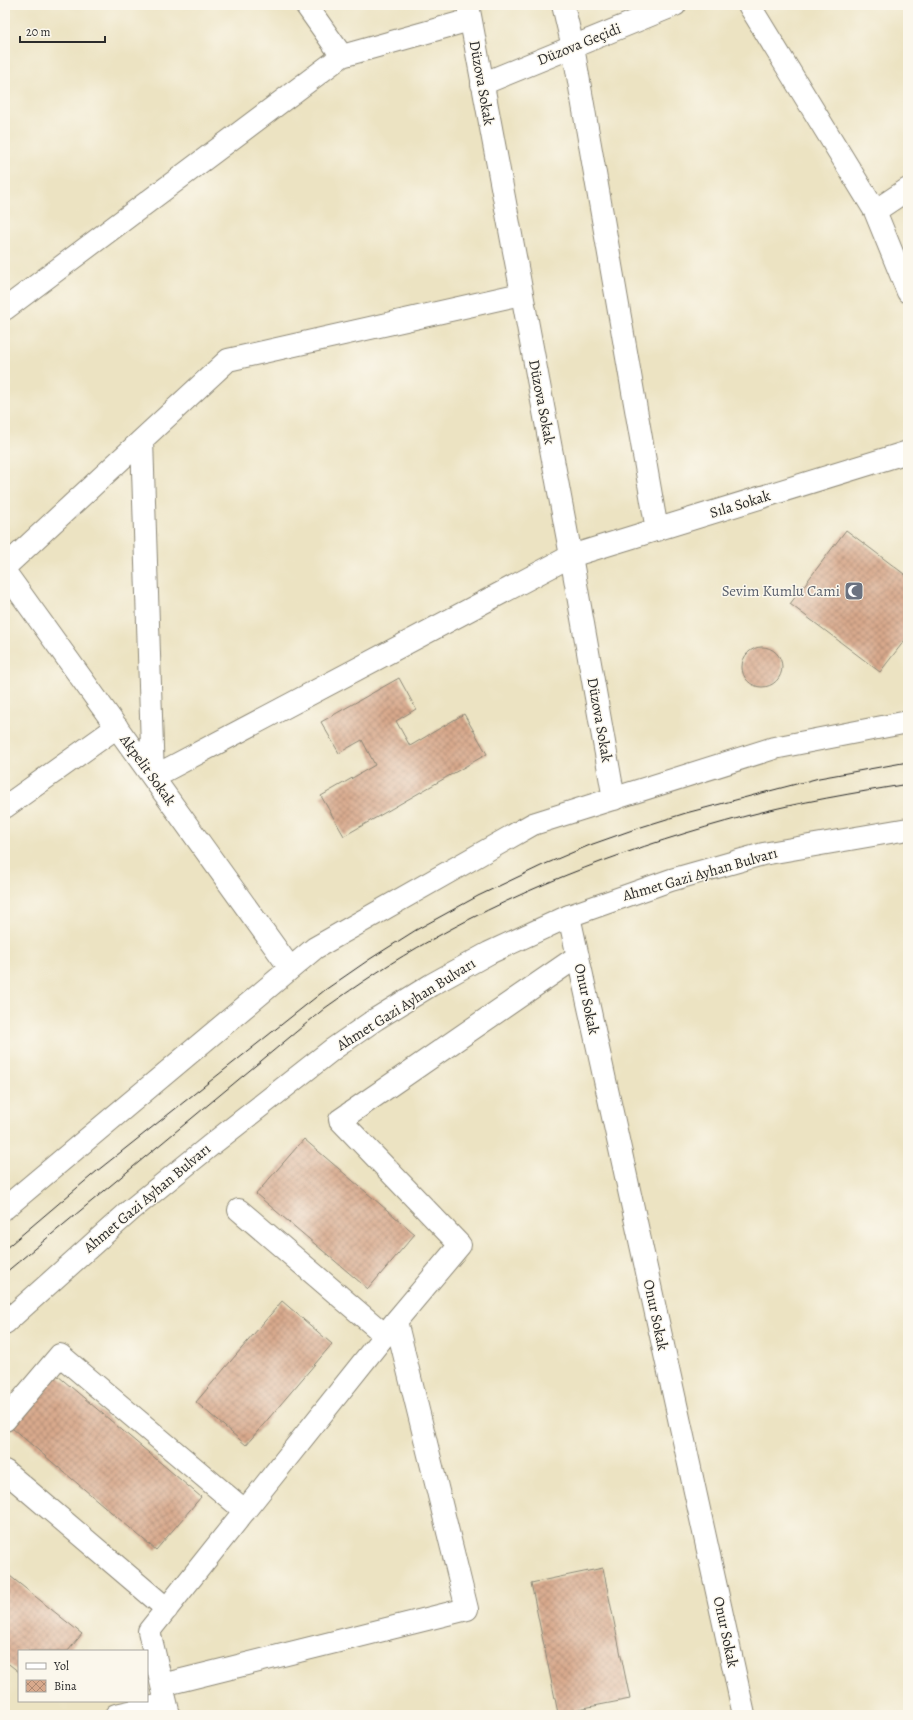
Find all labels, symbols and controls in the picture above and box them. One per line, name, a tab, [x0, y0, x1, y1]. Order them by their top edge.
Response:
scale bar	[20, 18, 105, 44]
street label: Düzova Geçidi	[534, 18, 624, 70]
text: 20 m	[26, 24, 50, 40]
street label: Düzova Sokak	[465, 39, 499, 128]
street label: Düzova Sokak	[524, 358, 560, 447]
street label: Sıla Sokak	[707, 485, 773, 523]
mosque icon: Sevim Kumlu Cami	[843, 580, 865, 602]
place label: Sevim Kumlu Cami	[722, 581, 840, 601]
street label: Düzova Sokak	[583, 676, 617, 765]
street label: Akpelit Sokak	[115, 730, 181, 810]
street label: Ahmet Gazi Ayhan Bulvarı	[619, 842, 780, 906]
street label: Ahmet Gazi Ayhan Bulvarı	[332, 953, 479, 1055]
street label: Onur Sokak	[570, 962, 604, 1037]
street label: Ahmet Gazi Ayhan Bulvarı	[79, 1139, 215, 1258]
street label: Onur Sokak	[639, 1278, 673, 1353]
street label: Onur Sokak	[709, 1595, 743, 1670]
legend	[18, 1650, 148, 1702]
text: Yol	[53, 1658, 69, 1674]
text: Bina	[54, 1678, 77, 1694]

